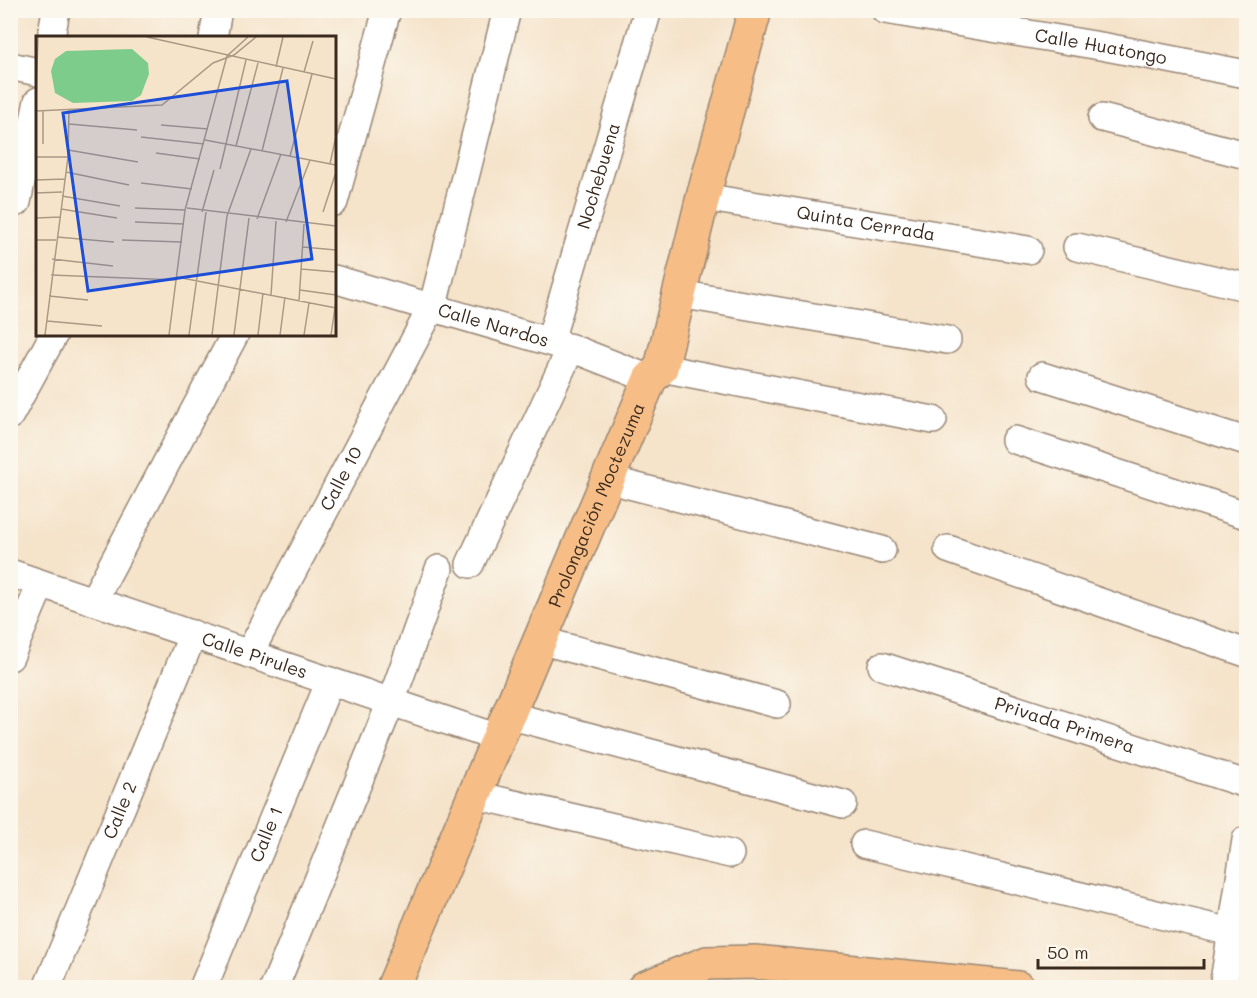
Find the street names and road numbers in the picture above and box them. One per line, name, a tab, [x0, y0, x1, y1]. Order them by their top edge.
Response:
street label: Calle Huatongo	[1033, 22, 1169, 70]
street label: Nochebuena	[571, 120, 625, 232]
street label: Quinta Cerrada	[795, 199, 937, 246]
street label: Calle Nardos	[435, 297, 552, 352]
street label: Prolongación Moctezuma	[542, 399, 650, 611]
street label: Calle 10	[314, 442, 367, 515]
street label: Calle Pirules	[199, 626, 311, 684]
street label: Privada Primera	[992, 690, 1138, 758]
street label: Calle 2	[97, 778, 142, 842]
street label: Calle 1	[243, 803, 288, 866]

